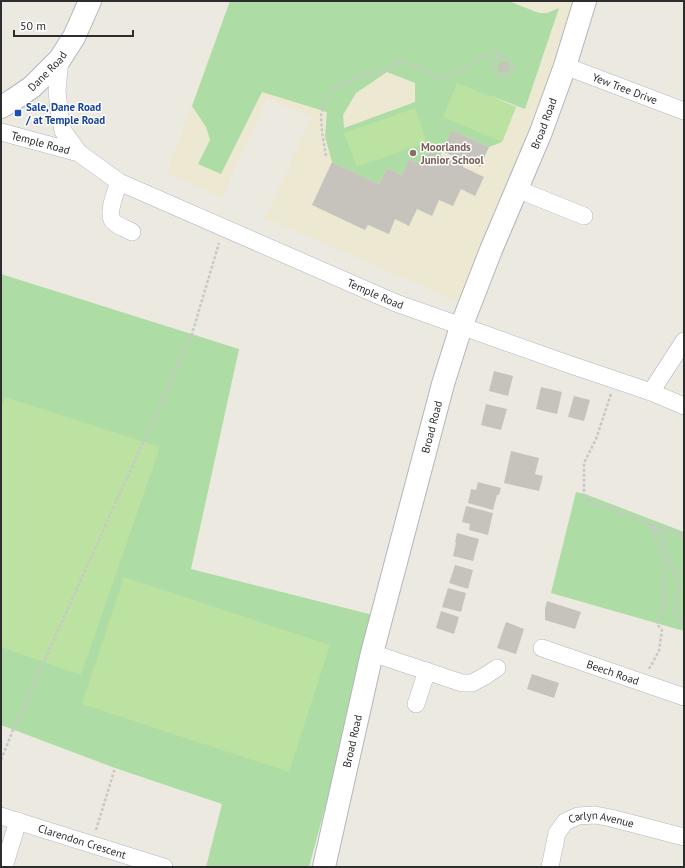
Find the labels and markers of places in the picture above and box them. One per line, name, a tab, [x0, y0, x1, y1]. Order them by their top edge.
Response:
place label: Sale, Dane Road / at Temple Road	[25, 100, 105, 127]
marker: Sale, Dane Road / at Temple Road	[13, 108, 23, 118]
place label: Moorlands Junior School	[420, 140, 484, 167]
marker: Moorlands Junior School	[408, 148, 418, 158]

